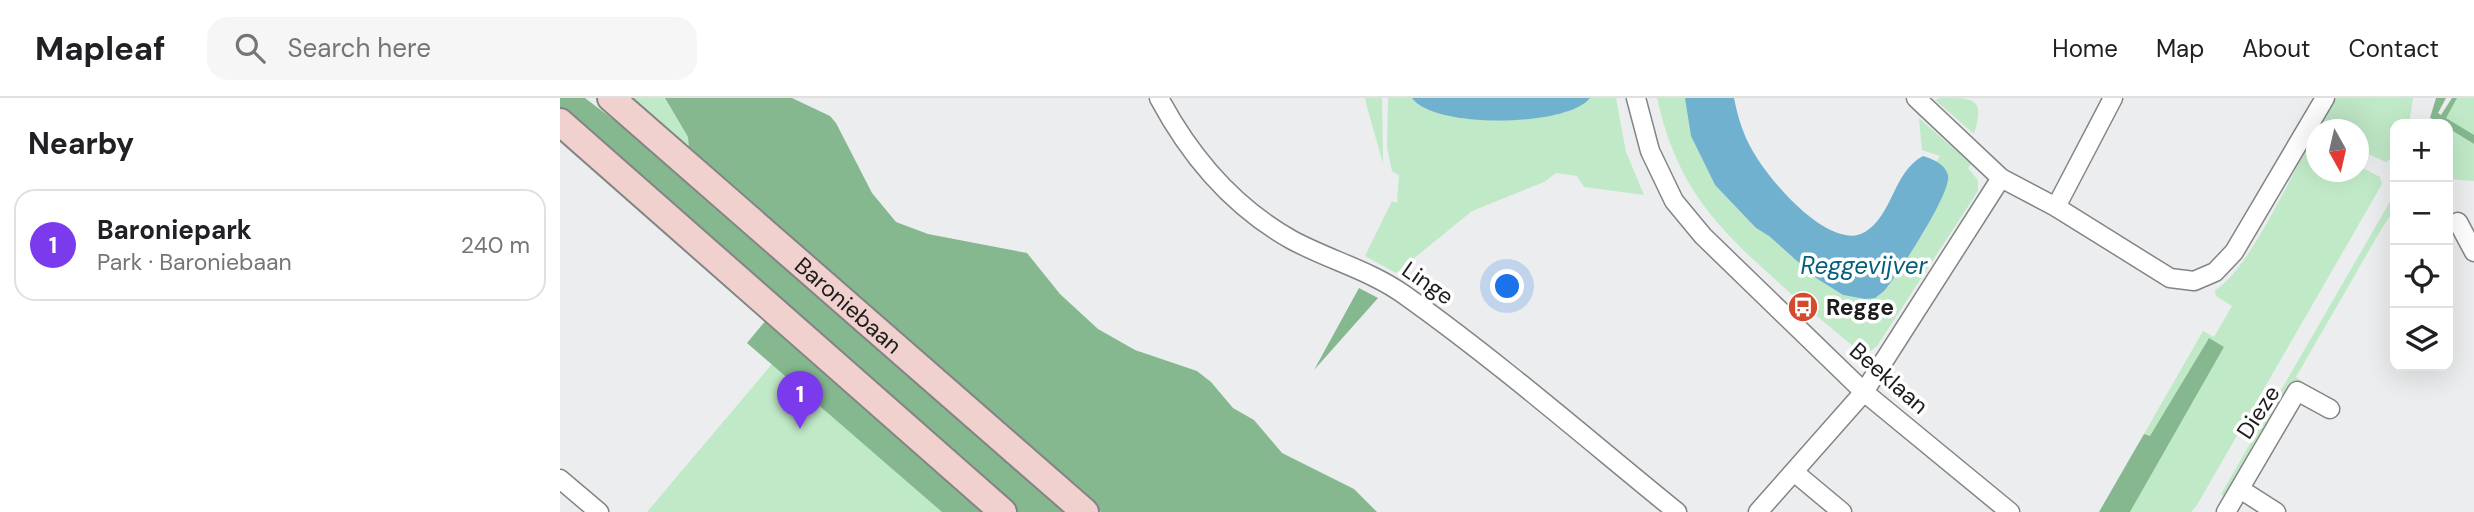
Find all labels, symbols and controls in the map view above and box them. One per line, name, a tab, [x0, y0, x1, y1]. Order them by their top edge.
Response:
search box	[207, 17, 697, 80]
text: Mapleaf	[35, 27, 165, 70]
icon: search	[231, 29, 269, 67]
text: Search here	[287, 31, 431, 65]
text: Home	[2052, 33, 2118, 64]
text: Map	[2156, 33, 2204, 64]
text: About	[2242, 33, 2311, 64]
text: Contact	[2349, 33, 2439, 64]
north arrow	[2306, 119, 2369, 182]
map controls	[2390, 119, 2453, 371]
button: +	[2390, 119, 2453, 182]
text: Nearby	[28, 124, 134, 163]
button: −	[2390, 182, 2453, 245]
text: Baroniepark	[97, 213, 252, 247]
text: 1	[49, 230, 57, 260]
text: 240 m	[461, 230, 530, 260]
button: locate	[2390, 245, 2453, 308]
text: Park · Baroniebaan	[97, 247, 292, 277]
street label: Baroniebaan	[788, 250, 908, 360]
water label: Reggevijver	[1801, 250, 1928, 281]
street label: Linge	[1396, 255, 1460, 311]
your location	[1490, 269, 1524, 303]
bus stop icon: Regge	[1786, 290, 1820, 324]
place label: Regge	[1826, 292, 1894, 322]
button: layers	[2390, 308, 2453, 371]
street label: Beeklaan	[1843, 336, 1935, 420]
pin: 1	[777, 371, 823, 429]
street label: Dieze	[2230, 380, 2286, 444]

